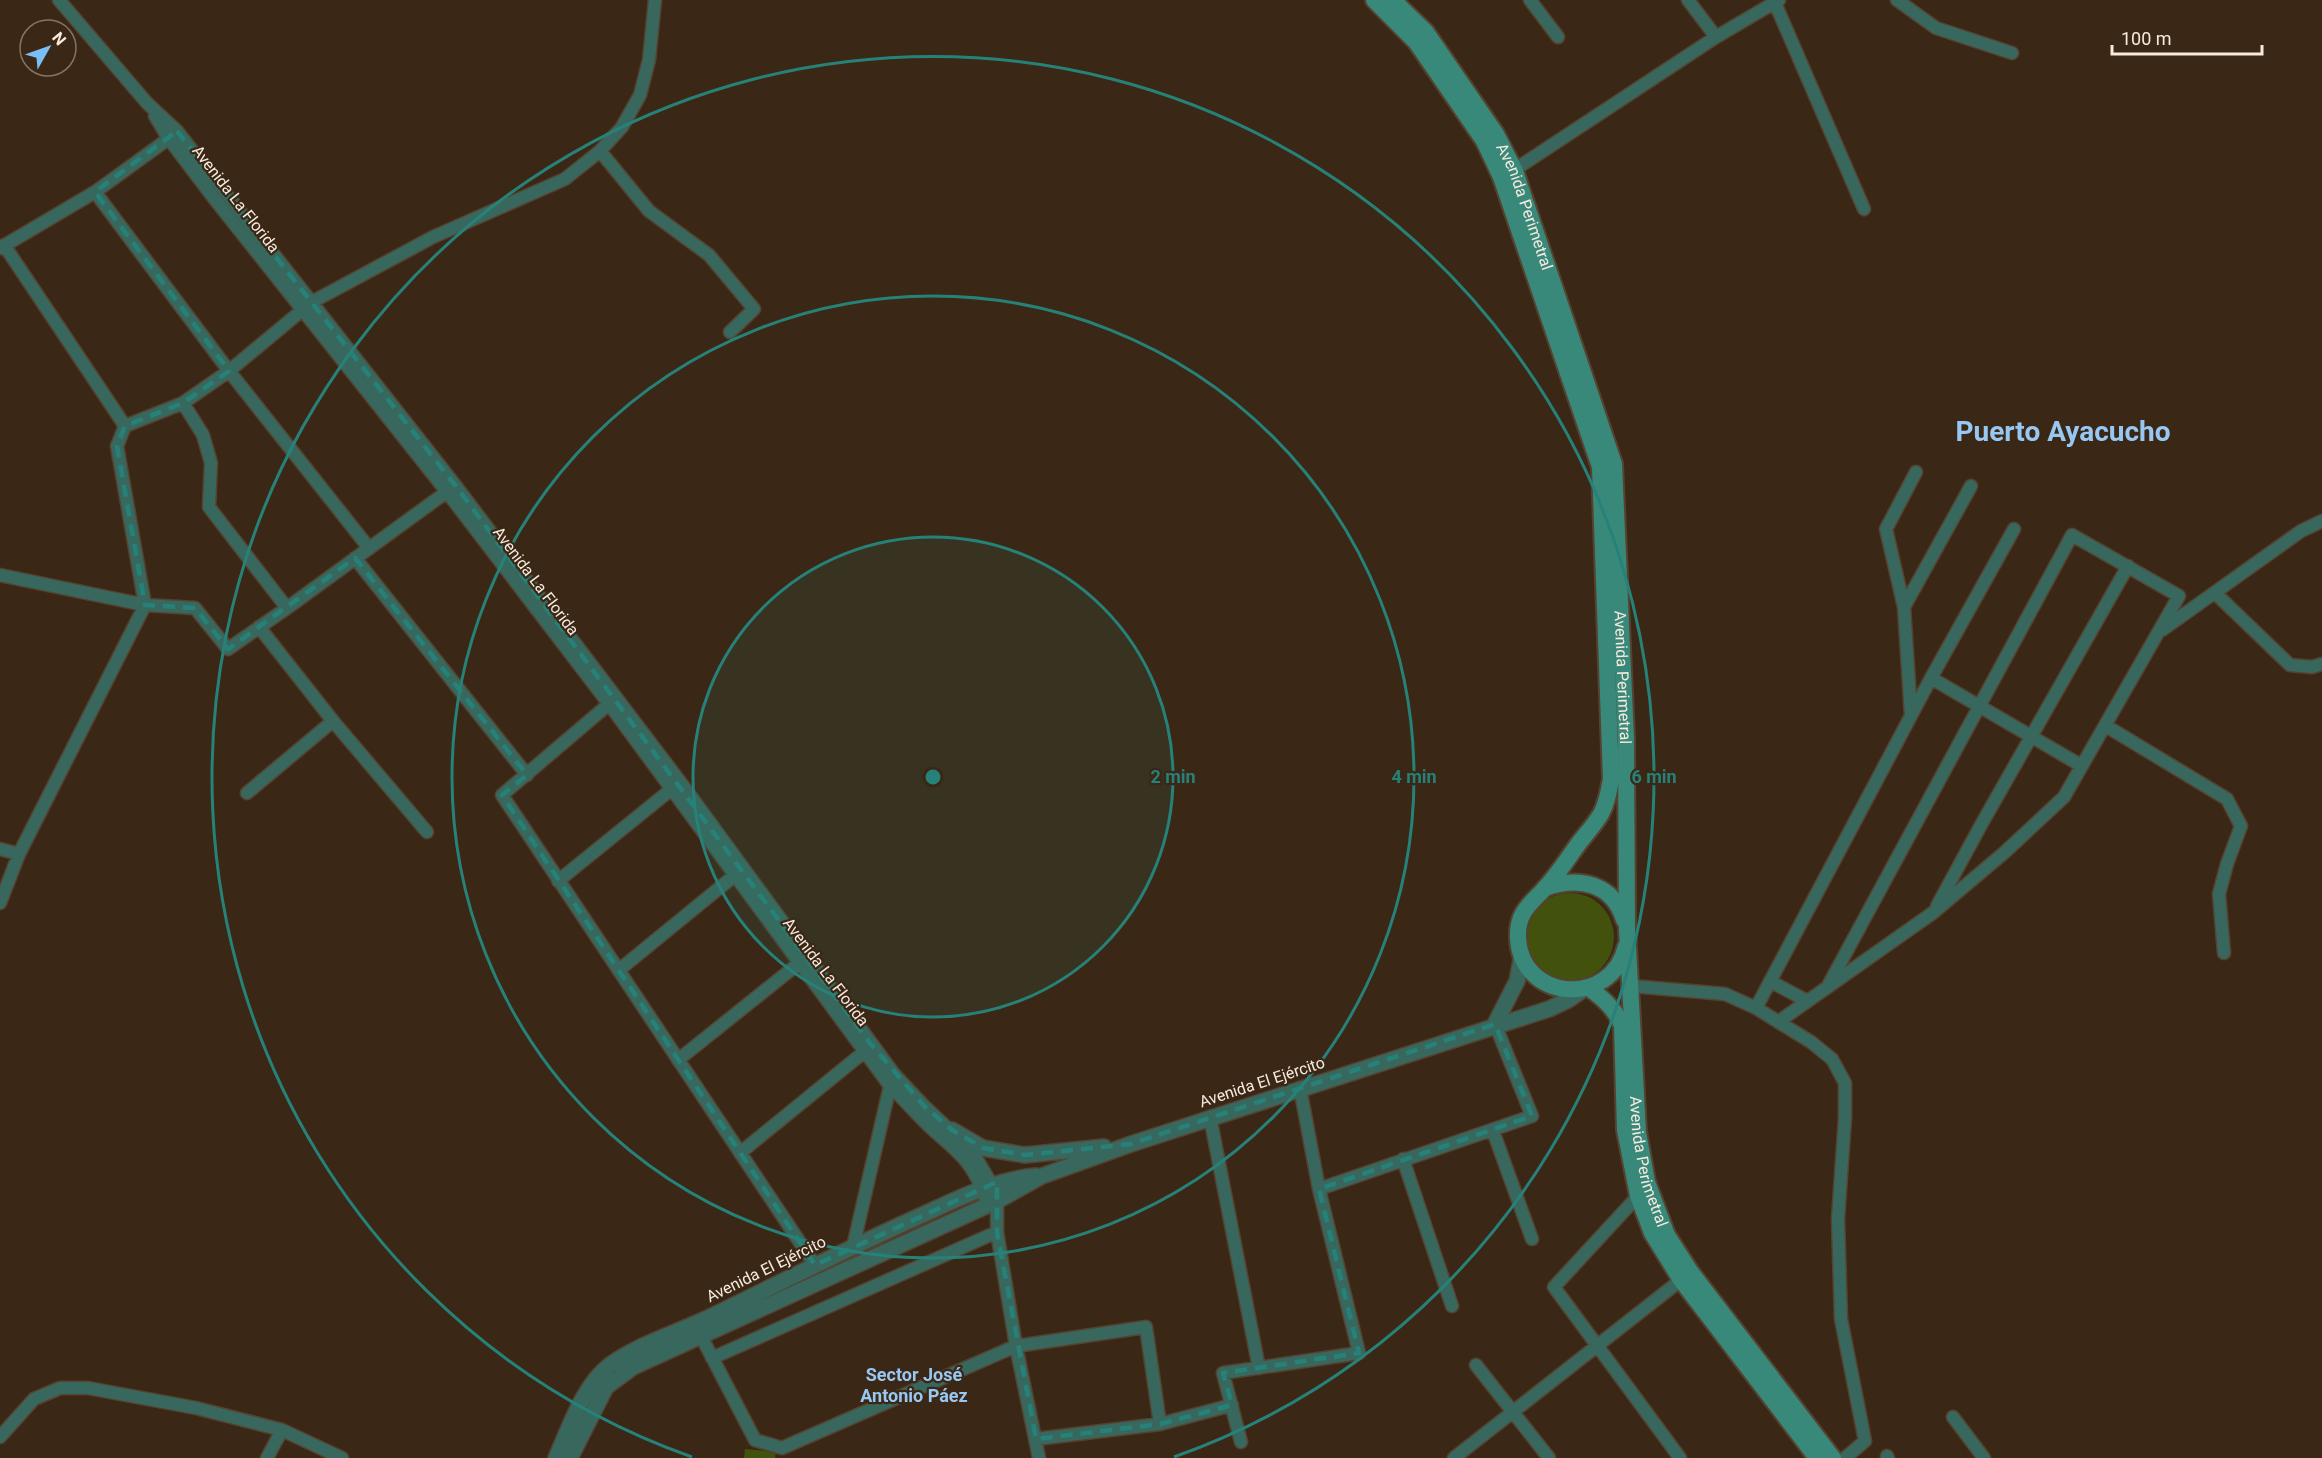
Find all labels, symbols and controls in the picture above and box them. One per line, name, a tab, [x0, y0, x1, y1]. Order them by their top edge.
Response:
north arrow	[18, 18, 78, 78]
scale bar	[2112, 18, 2262, 56]
text: N	[48, 28, 70, 49]
text: 100 m	[2121, 28, 2172, 49]
street label: Avenida Perimetral	[1493, 140, 1557, 272]
street label: Avenida La Florida	[188, 142, 284, 256]
district label: Puerto Ayacucho	[1955, 415, 2171, 448]
street label: Avenida La Florida	[489, 523, 583, 639]
street label: Avenida Perimetral	[1611, 610, 1636, 744]
text: 2 min	[1150, 766, 1196, 787]
text: 4 min	[1391, 766, 1437, 787]
text: 6 min	[1631, 766, 1677, 787]
centre of rings	[923, 767, 943, 787]
street label: Avenida La Florida	[779, 914, 873, 1030]
street label: Avenida El Ejército	[1197, 1053, 1327, 1111]
street label: Avenida Perimetral	[1627, 1095, 1672, 1229]
street label: Avenida El Ejército	[703, 1232, 829, 1306]
district label: Sector José Antonio Páez	[860, 1364, 968, 1406]

